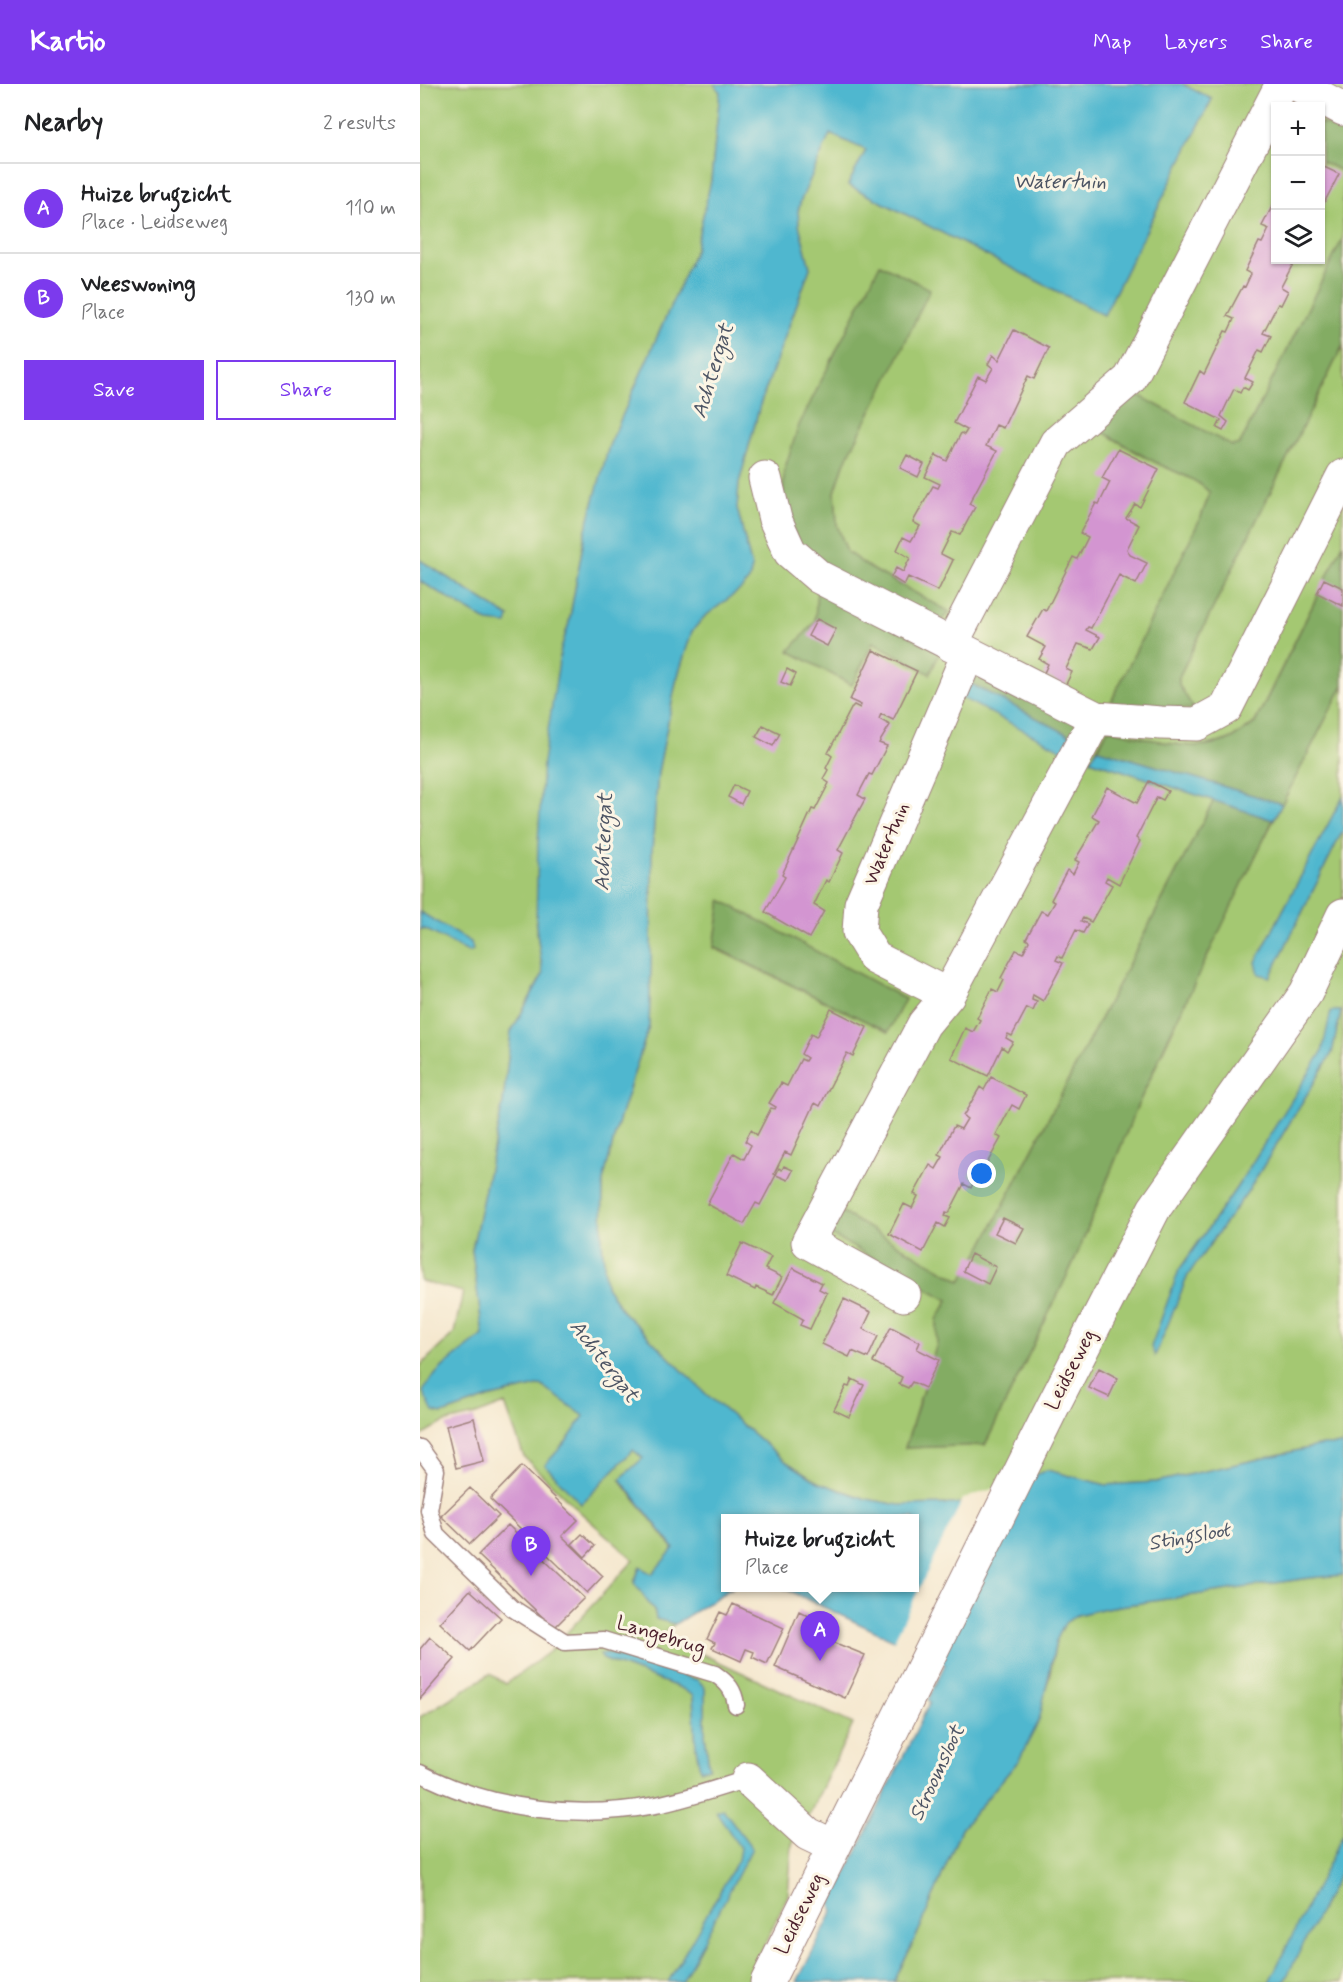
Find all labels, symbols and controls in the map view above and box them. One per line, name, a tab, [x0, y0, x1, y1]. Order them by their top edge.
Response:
text: Kartio	[30, 24, 106, 61]
text: Map	[1093, 28, 1131, 56]
text: Layers	[1164, 28, 1227, 56]
text: Share	[1260, 28, 1313, 56]
map controls	[1271, 102, 1325, 264]
button: +	[1271, 102, 1325, 156]
text: Nearby	[24, 106, 103, 140]
text: 2 results	[323, 110, 396, 137]
button: −	[1271, 156, 1325, 210]
water label: Watertuin	[1014, 168, 1106, 196]
text: Huize brugzicht	[81, 181, 231, 209]
text: A	[37, 195, 50, 222]
text: 110 m	[345, 195, 396, 222]
text: Place · Leidseweg	[81, 209, 228, 236]
button: layers	[1271, 210, 1325, 264]
text: Weeswoning	[81, 271, 196, 299]
text: B	[37, 285, 50, 312]
text: 130 m	[345, 285, 396, 312]
text: Place	[81, 299, 125, 326]
water label: Achtergat	[685, 319, 743, 422]
button: Save	[24, 360, 204, 420]
button: Share	[216, 360, 396, 420]
water label: Achtergat	[588, 791, 622, 891]
street label: Watertuin	[857, 798, 917, 890]
your location	[967, 1159, 996, 1188]
water label: Achtergat	[561, 1314, 646, 1411]
street label: Leidseweg	[1039, 1325, 1103, 1415]
popup	[721, 1514, 919, 1592]
water label: Stingsloot	[1146, 1516, 1234, 1560]
pin: B	[512, 1526, 550, 1576]
text: Huize brugzicht	[745, 1526, 895, 1554]
text: Place	[745, 1554, 789, 1581]
street label: Langebrug	[613, 1610, 709, 1663]
pin: A	[800, 1612, 840, 1661]
water label: Stroomsloot	[903, 1719, 972, 1825]
street label: Leidseweg	[769, 1869, 831, 1959]

